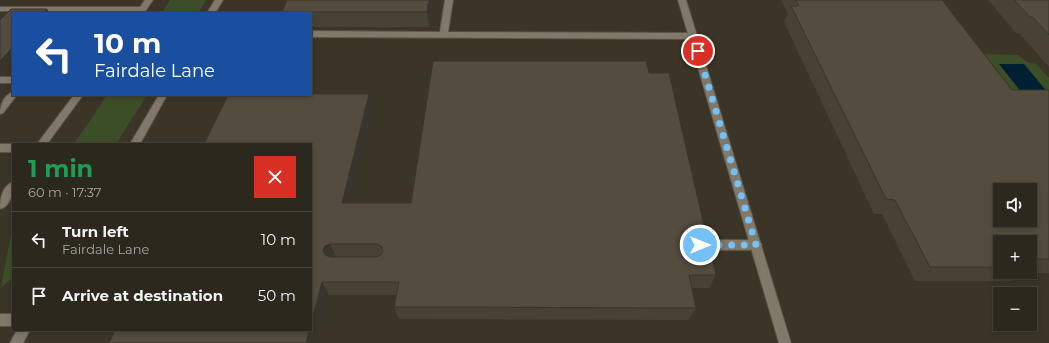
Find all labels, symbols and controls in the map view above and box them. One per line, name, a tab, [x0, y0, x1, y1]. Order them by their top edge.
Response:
text: 10 m	[94, 26, 161, 60]
icon: left	[28, 28, 80, 80]
pin	[681, 34, 715, 68]
icon: arrive	[687, 40, 709, 62]
text: Fairdale Lane	[94, 60, 215, 82]
text: 1 min	[28, 154, 93, 183]
button: close	[254, 156, 296, 198]
map controls	[993, 183, 1037, 331]
button: sound	[993, 183, 1037, 227]
text: 60 m · 17:37	[28, 184, 101, 200]
text: Turn left	[62, 222, 129, 241]
position arrow	[679, 224, 721, 266]
icon: left	[28, 229, 50, 251]
text: 10 m	[261, 230, 296, 249]
button: +	[993, 235, 1037, 279]
text: Fairdale Lane	[62, 241, 149, 257]
icon: arrive	[28, 285, 50, 307]
text: Arrive at destination	[62, 286, 223, 305]
text: 50 m	[258, 286, 296, 305]
button: −	[993, 287, 1037, 331]

